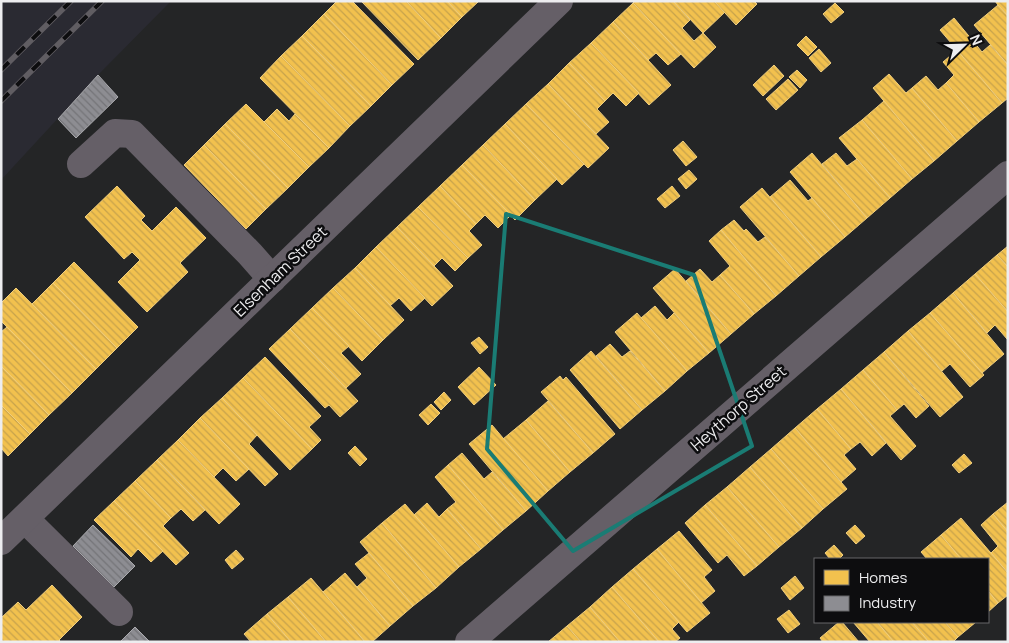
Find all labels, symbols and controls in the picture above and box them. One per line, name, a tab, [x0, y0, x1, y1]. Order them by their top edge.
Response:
north arrow	[939, 20, 989, 70]
text: N	[966, 31, 987, 48]
street label: Elsenham Street	[228, 221, 332, 321]
street label: Heythorp Street	[685, 360, 791, 456]
legend	[814, 558, 989, 623]
text: Homes	[859, 567, 908, 588]
text: Industry	[859, 592, 916, 613]

